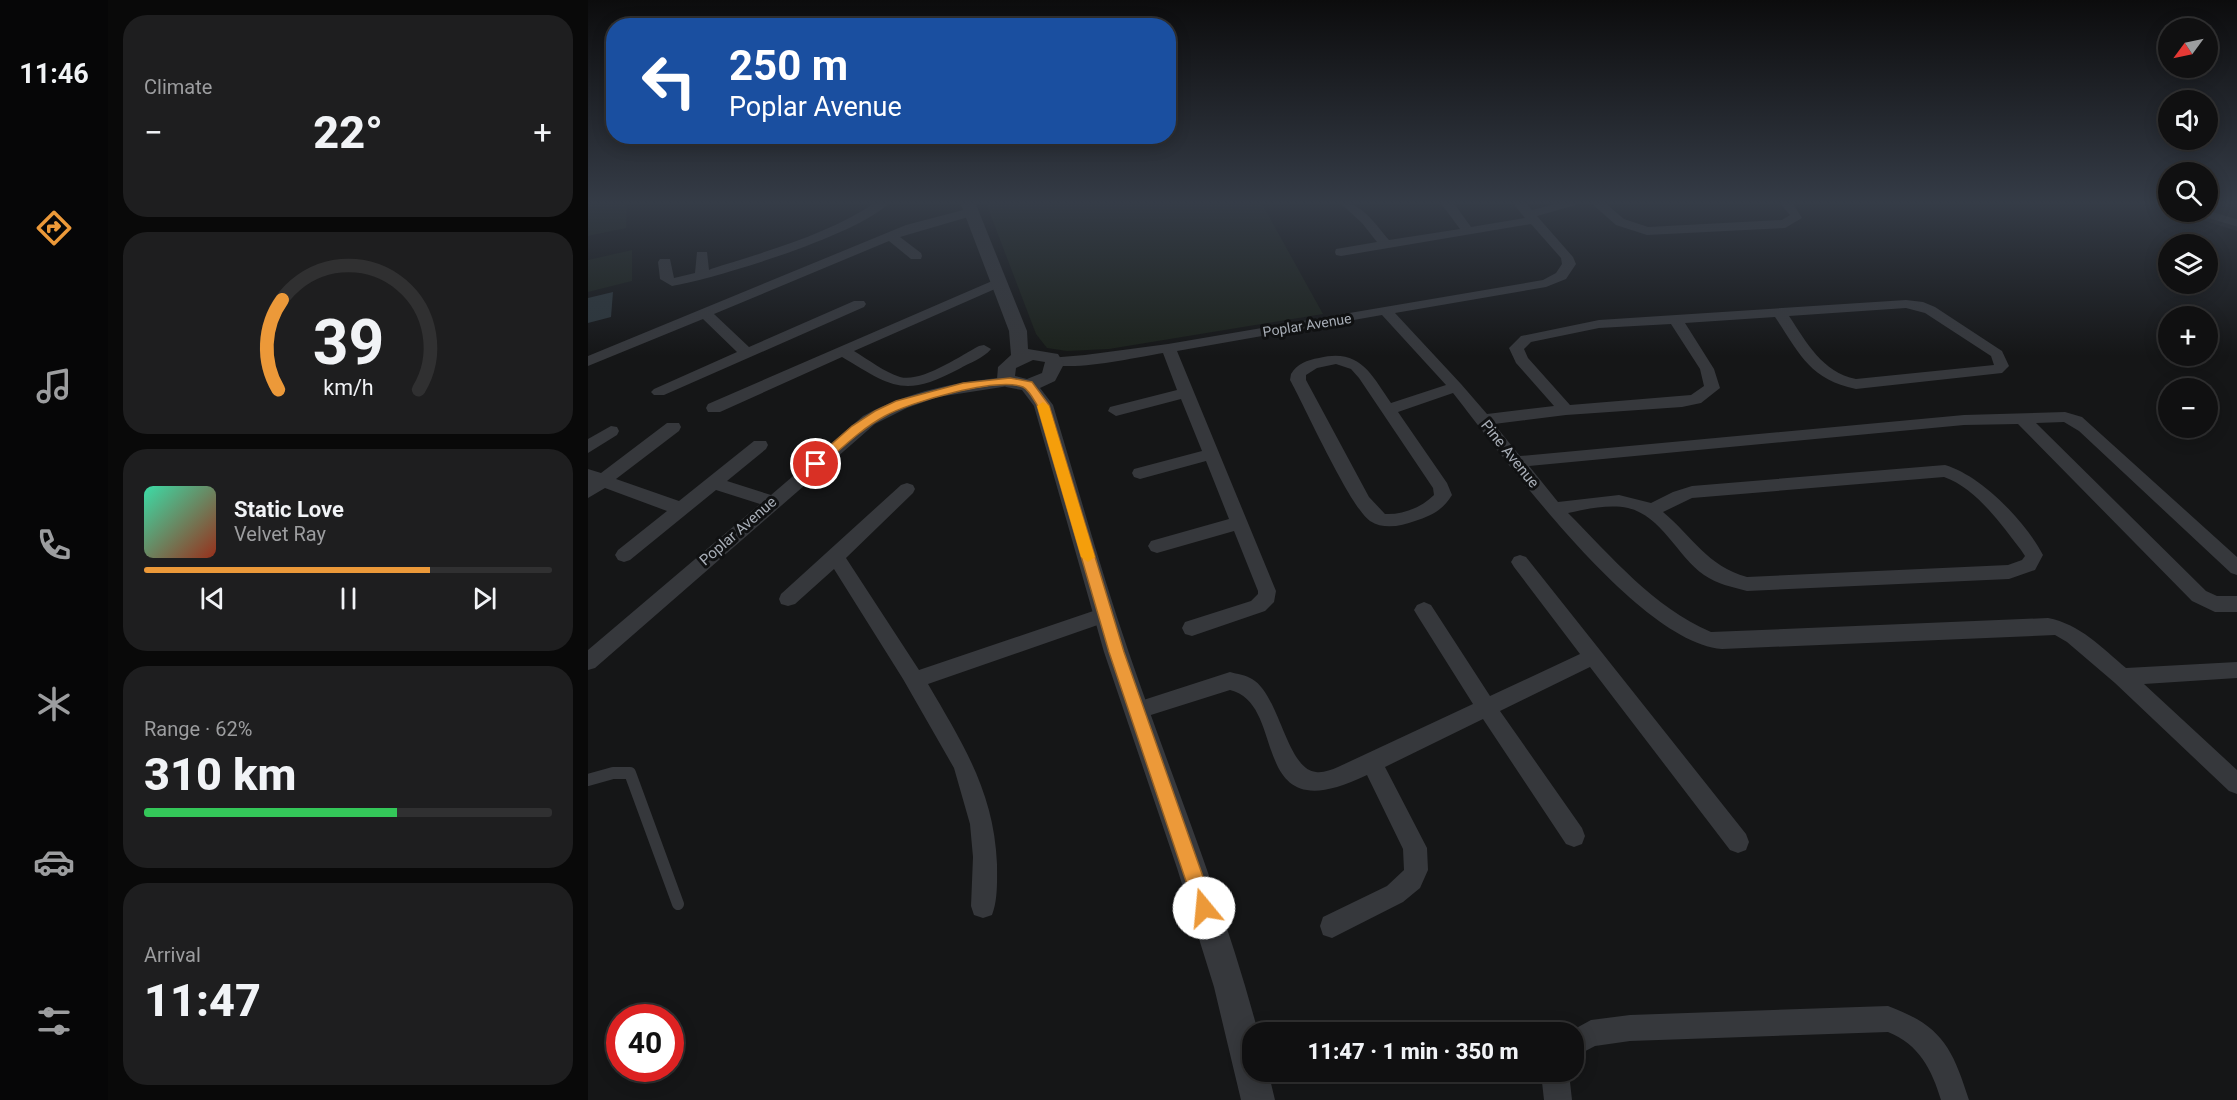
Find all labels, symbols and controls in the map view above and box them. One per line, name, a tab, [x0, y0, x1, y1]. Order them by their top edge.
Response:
north arrow	[2158, 18, 2218, 78]
map controls	[2158, 18, 2218, 438]
text: 250 m	[729, 41, 848, 90]
icon: left	[630, 42, 708, 120]
text: 11:46	[19, 58, 89, 90]
text: Climate	[144, 75, 212, 99]
button: sound	[2158, 90, 2218, 150]
text: Poplar Avenue	[729, 91, 902, 123]
text: 22°	[313, 106, 383, 159]
text: −	[144, 113, 163, 152]
text: +	[533, 113, 552, 152]
button: search	[2158, 162, 2218, 222]
icon: directions	[33, 207, 75, 249]
button: layers	[2158, 234, 2218, 294]
text: 39	[312, 306, 384, 379]
button: +	[2158, 306, 2218, 366]
street label: Poplar Avenue	[1261, 310, 1353, 340]
icon: music	[33, 365, 75, 407]
text: km/h	[323, 375, 373, 400]
button: −	[2158, 378, 2218, 438]
street label: Pine Avenue	[1477, 416, 1543, 492]
pin	[790, 438, 841, 489]
icon: arrive	[799, 447, 832, 480]
street label: Poplar Avenue	[696, 493, 780, 569]
text: Static Love	[234, 497, 344, 522]
text: Velvet Ray	[234, 522, 326, 546]
icon: phone	[33, 524, 75, 566]
icon: previous	[196, 582, 229, 615]
icon: pause	[332, 582, 365, 615]
icon: next	[468, 582, 501, 615]
icon: climate	[33, 683, 75, 725]
text: Range · 62%	[144, 717, 252, 741]
text: 310 km	[144, 748, 296, 801]
icon: car	[33, 841, 75, 883]
position arrow	[1172, 876, 1236, 940]
text: Arrival	[144, 943, 201, 967]
text: 11:47	[144, 974, 261, 1027]
icon: filters	[33, 1000, 75, 1042]
speed limit sign: 40	[606, 1004, 684, 1082]
text: 11:47 · 1 min · 350 m	[1308, 1039, 1518, 1064]

